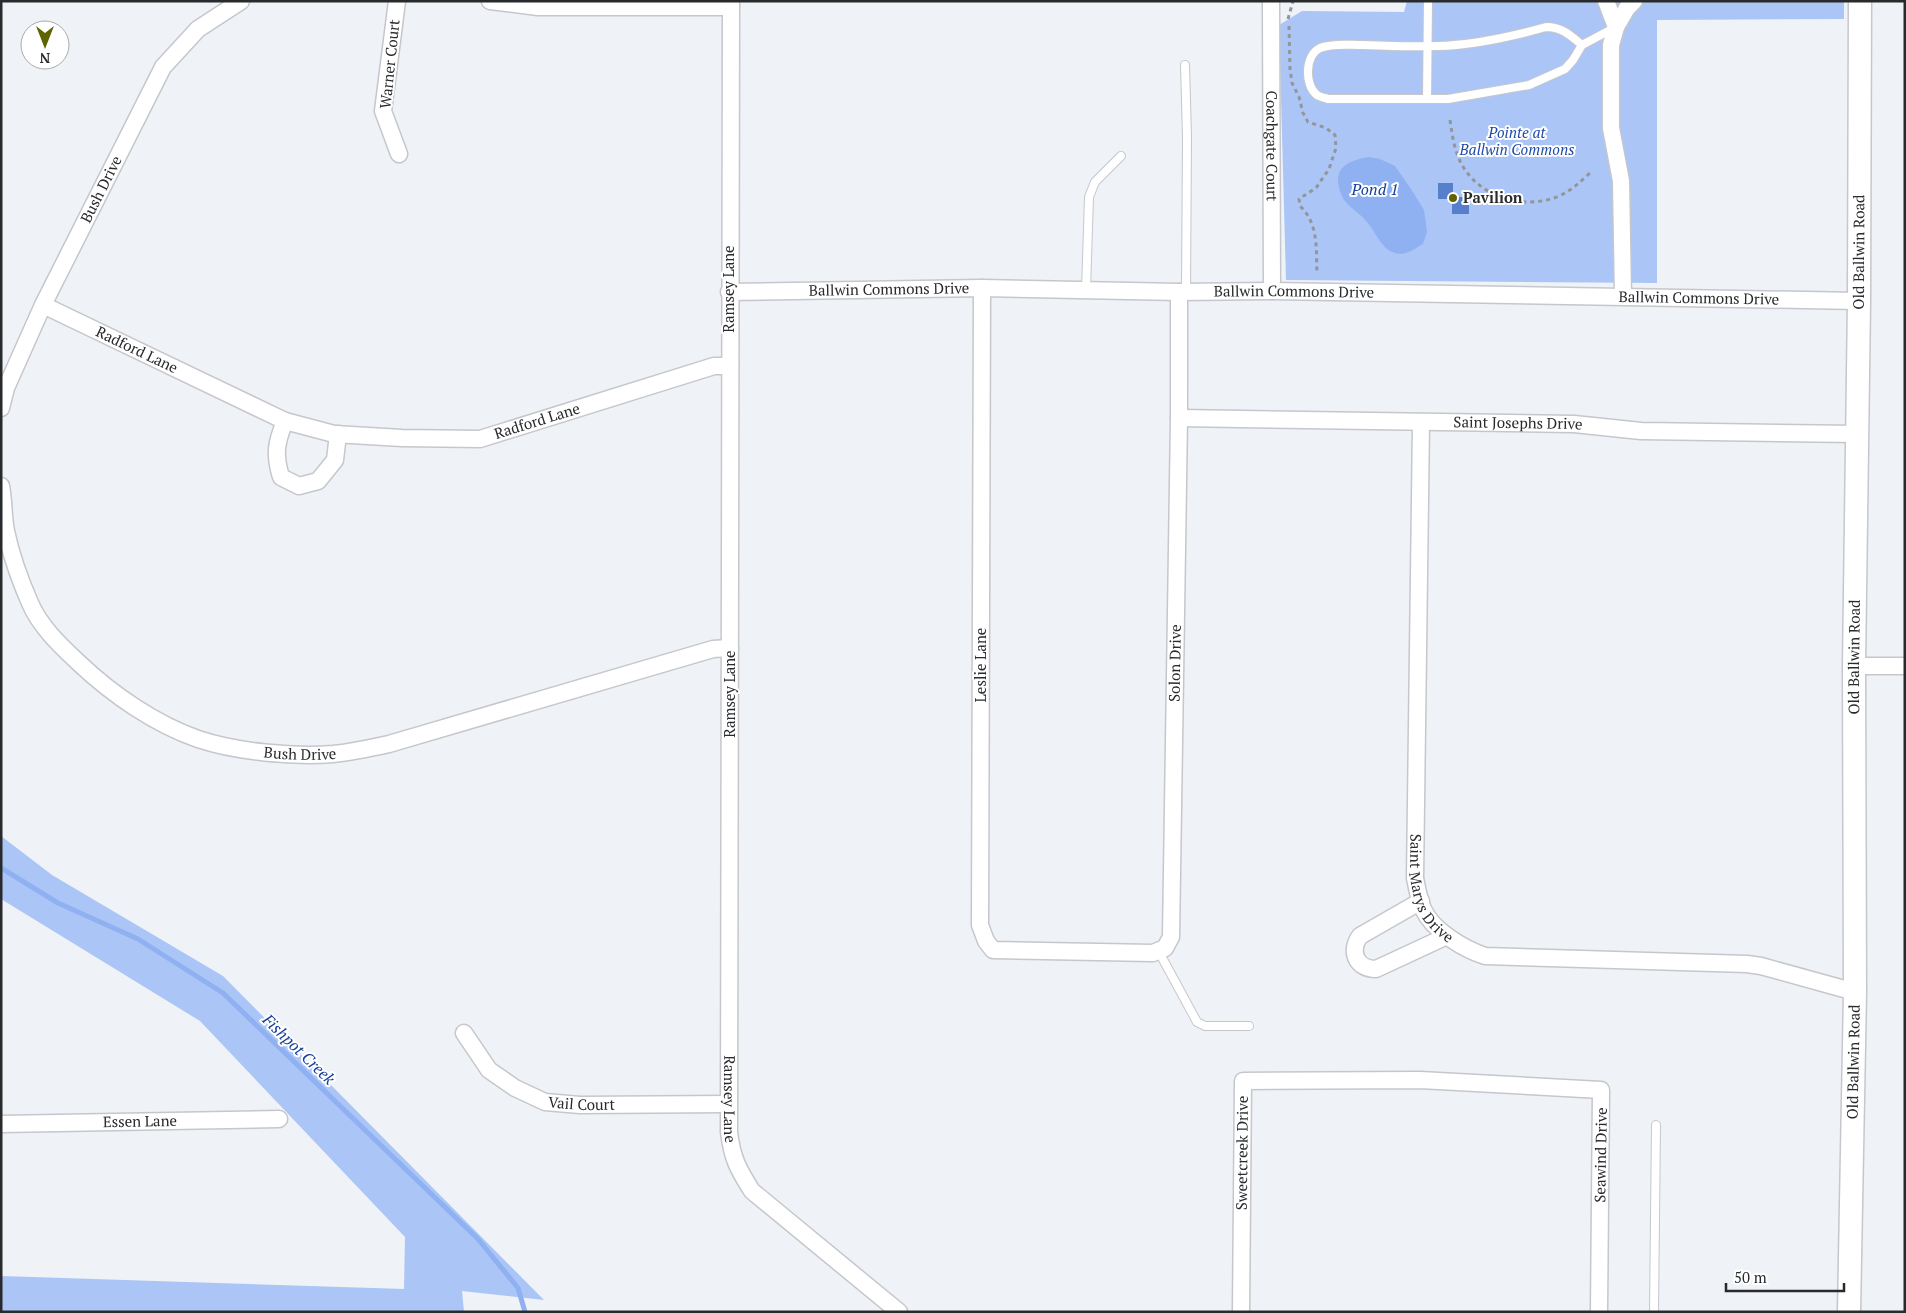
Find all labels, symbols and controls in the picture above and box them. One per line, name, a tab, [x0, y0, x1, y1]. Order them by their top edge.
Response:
street label: Warner Court	[374, 18, 404, 110]
north arrow	[20, 20, 70, 70]
text: N	[39, 49, 50, 68]
street label: Coachgate Court	[1262, 91, 1283, 202]
park label: Pointe at Ballwin Commons	[1459, 122, 1574, 159]
street label: Bush Drive	[75, 152, 126, 226]
water label: Pond 1	[1351, 178, 1398, 200]
place label: Pavilion	[1463, 187, 1523, 207]
marker: Pavilion	[1447, 192, 1459, 204]
street label: Old Ballwin Road	[1848, 195, 1868, 310]
street label: Ramsey Lane	[718, 245, 738, 333]
street label: Ballwin Commons Drive	[809, 277, 969, 300]
street label: Ballwin Commons Drive	[1214, 280, 1374, 302]
street label: Ballwin Commons Drive	[1618, 286, 1779, 309]
street label: Radford Lane	[93, 321, 182, 377]
street label: Radford Lane	[491, 397, 582, 443]
street label: Saint Josephs Drive	[1453, 411, 1584, 434]
street label: Old Ballwin Road	[1843, 599, 1864, 715]
street label: Solon Drive	[1164, 624, 1185, 702]
street label: Leslie Lane	[970, 628, 990, 702]
street label: Ramsey Lane	[719, 650, 739, 738]
street label: Bush Drive	[263, 741, 337, 764]
street label: Saint Marys Drive	[1405, 834, 1458, 947]
street label: Old Ballwin Road	[1842, 1004, 1864, 1120]
water label: Fishpot Creek	[257, 1008, 340, 1089]
street label: Ramsey Lane	[720, 1055, 741, 1144]
street label: Vail Court	[547, 1091, 615, 1114]
street label: Sweetcreek Drive	[1231, 1096, 1252, 1210]
street label: Seawind Drive	[1589, 1107, 1611, 1203]
street label: Essen Lane	[103, 1110, 177, 1131]
scale bar	[1726, 1260, 1844, 1292]
text: 50 m	[1734, 1267, 1767, 1287]

